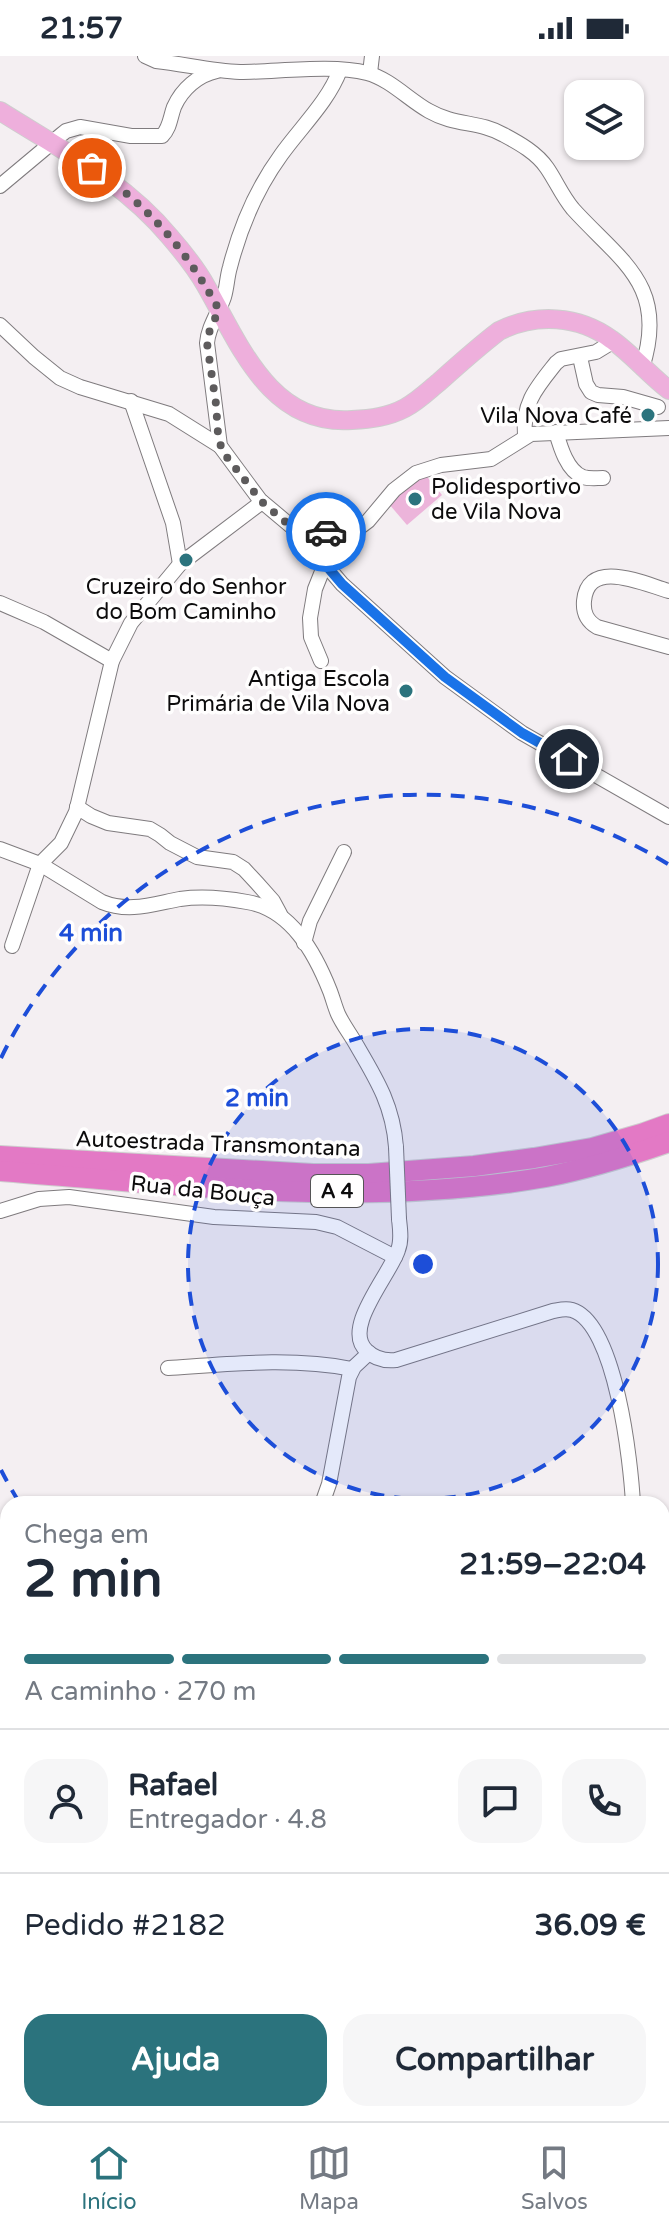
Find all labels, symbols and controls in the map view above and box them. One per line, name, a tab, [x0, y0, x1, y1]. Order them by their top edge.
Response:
text: 21:57	[40, 10, 123, 47]
map controls	[564, 80, 644, 160]
button: layers	[564, 80, 644, 160]
pin	[58, 134, 126, 202]
icon: bag	[70, 146, 114, 190]
place label: Vila Nova Café	[480, 403, 632, 429]
marker: Vila Nova Café	[639, 406, 657, 424]
place label: Polidesportivo de Vila Nova	[431, 474, 581, 525]
marker: Polidesportivo de Vila Nova	[406, 490, 424, 508]
courier	[286, 492, 366, 572]
icon: car	[304, 510, 348, 554]
marker: Cruzeiro do Senhor do Bom Caminho	[177, 551, 195, 569]
place label: Cruzeiro do Senhor do Bom Caminho	[86, 574, 287, 625]
place label: Antiga Escola Primária de Vila Nova	[166, 666, 390, 717]
marker: Antiga Escola Primária de Vila Nova	[397, 682, 415, 700]
pin	[535, 725, 603, 793]
icon: home	[547, 737, 591, 781]
text: 4 min	[59, 919, 123, 948]
text: 2 min	[225, 1084, 289, 1113]
street label: Autoestrada Transmontana	[75, 1126, 361, 1162]
street label: Rua da Bouça	[129, 1170, 276, 1212]
road number: A 4	[311, 1175, 363, 1207]
centre of rings	[409, 1250, 437, 1278]
text: Chega em	[24, 1519, 149, 1550]
text: 21:59–22:04	[459, 1546, 646, 1583]
text: 2 min	[24, 1548, 163, 1611]
text: A caminho · 270 m	[24, 1676, 256, 1707]
button: person	[24, 1759, 108, 1843]
button: chat	[458, 1759, 542, 1843]
button: phone	[562, 1759, 646, 1843]
text: Rafael	[128, 1767, 218, 1804]
text: Entregador · 4.8	[128, 1804, 327, 1835]
text: Pedido #2182	[24, 1907, 226, 1944]
text: 36.09 €	[535, 1907, 646, 1944]
button: Ajuda	[24, 2014, 327, 2106]
button: Compartilhar	[343, 2014, 646, 2106]
tab: Início	[81, 2141, 137, 2215]
tab: Mapa	[299, 2141, 359, 2215]
tab: Salvos	[521, 2141, 588, 2215]

